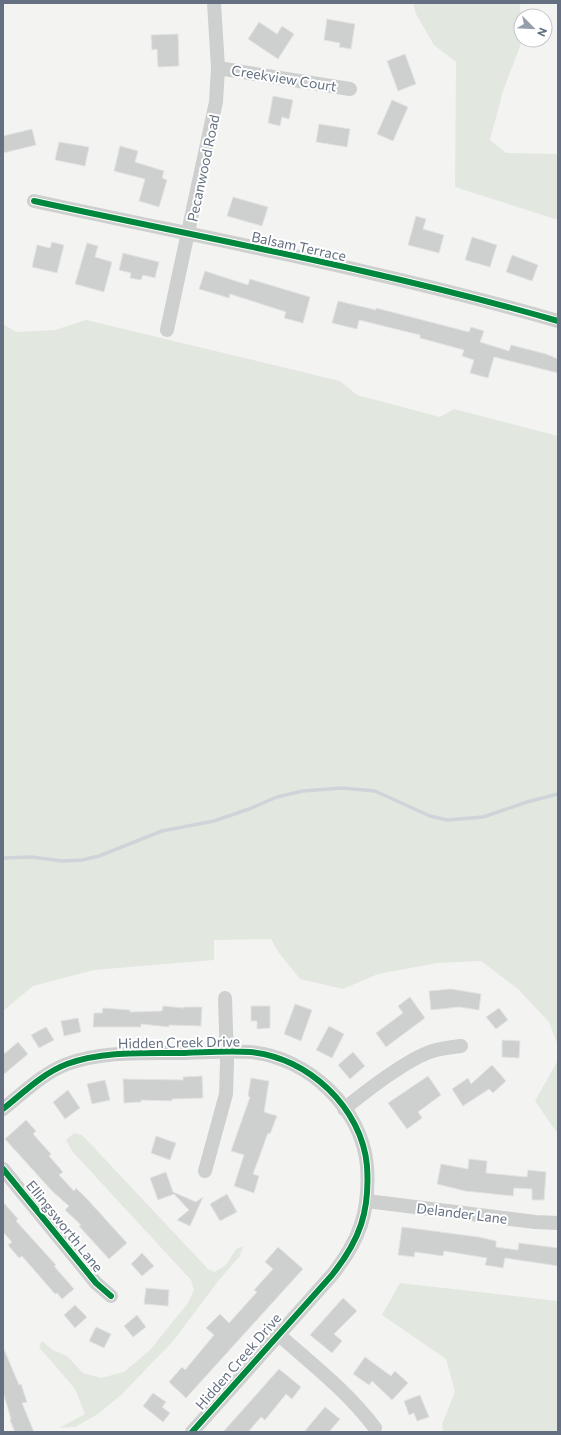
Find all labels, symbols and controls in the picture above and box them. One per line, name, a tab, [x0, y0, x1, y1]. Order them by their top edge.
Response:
north arrow	[513, 8, 553, 48]
text: N	[535, 26, 550, 39]
street label: Creekview Court	[230, 61, 338, 95]
street label: Pecanwood Road	[183, 113, 223, 223]
street label: Balsam Terrace	[250, 228, 348, 264]
street label: Hidden Creek Drive	[118, 1032, 240, 1052]
street label: Ellingsworth Lane	[23, 1177, 107, 1275]
street label: Delander Lane	[416, 1199, 508, 1227]
street label: Hidden Creek Drive	[192, 1309, 284, 1413]

